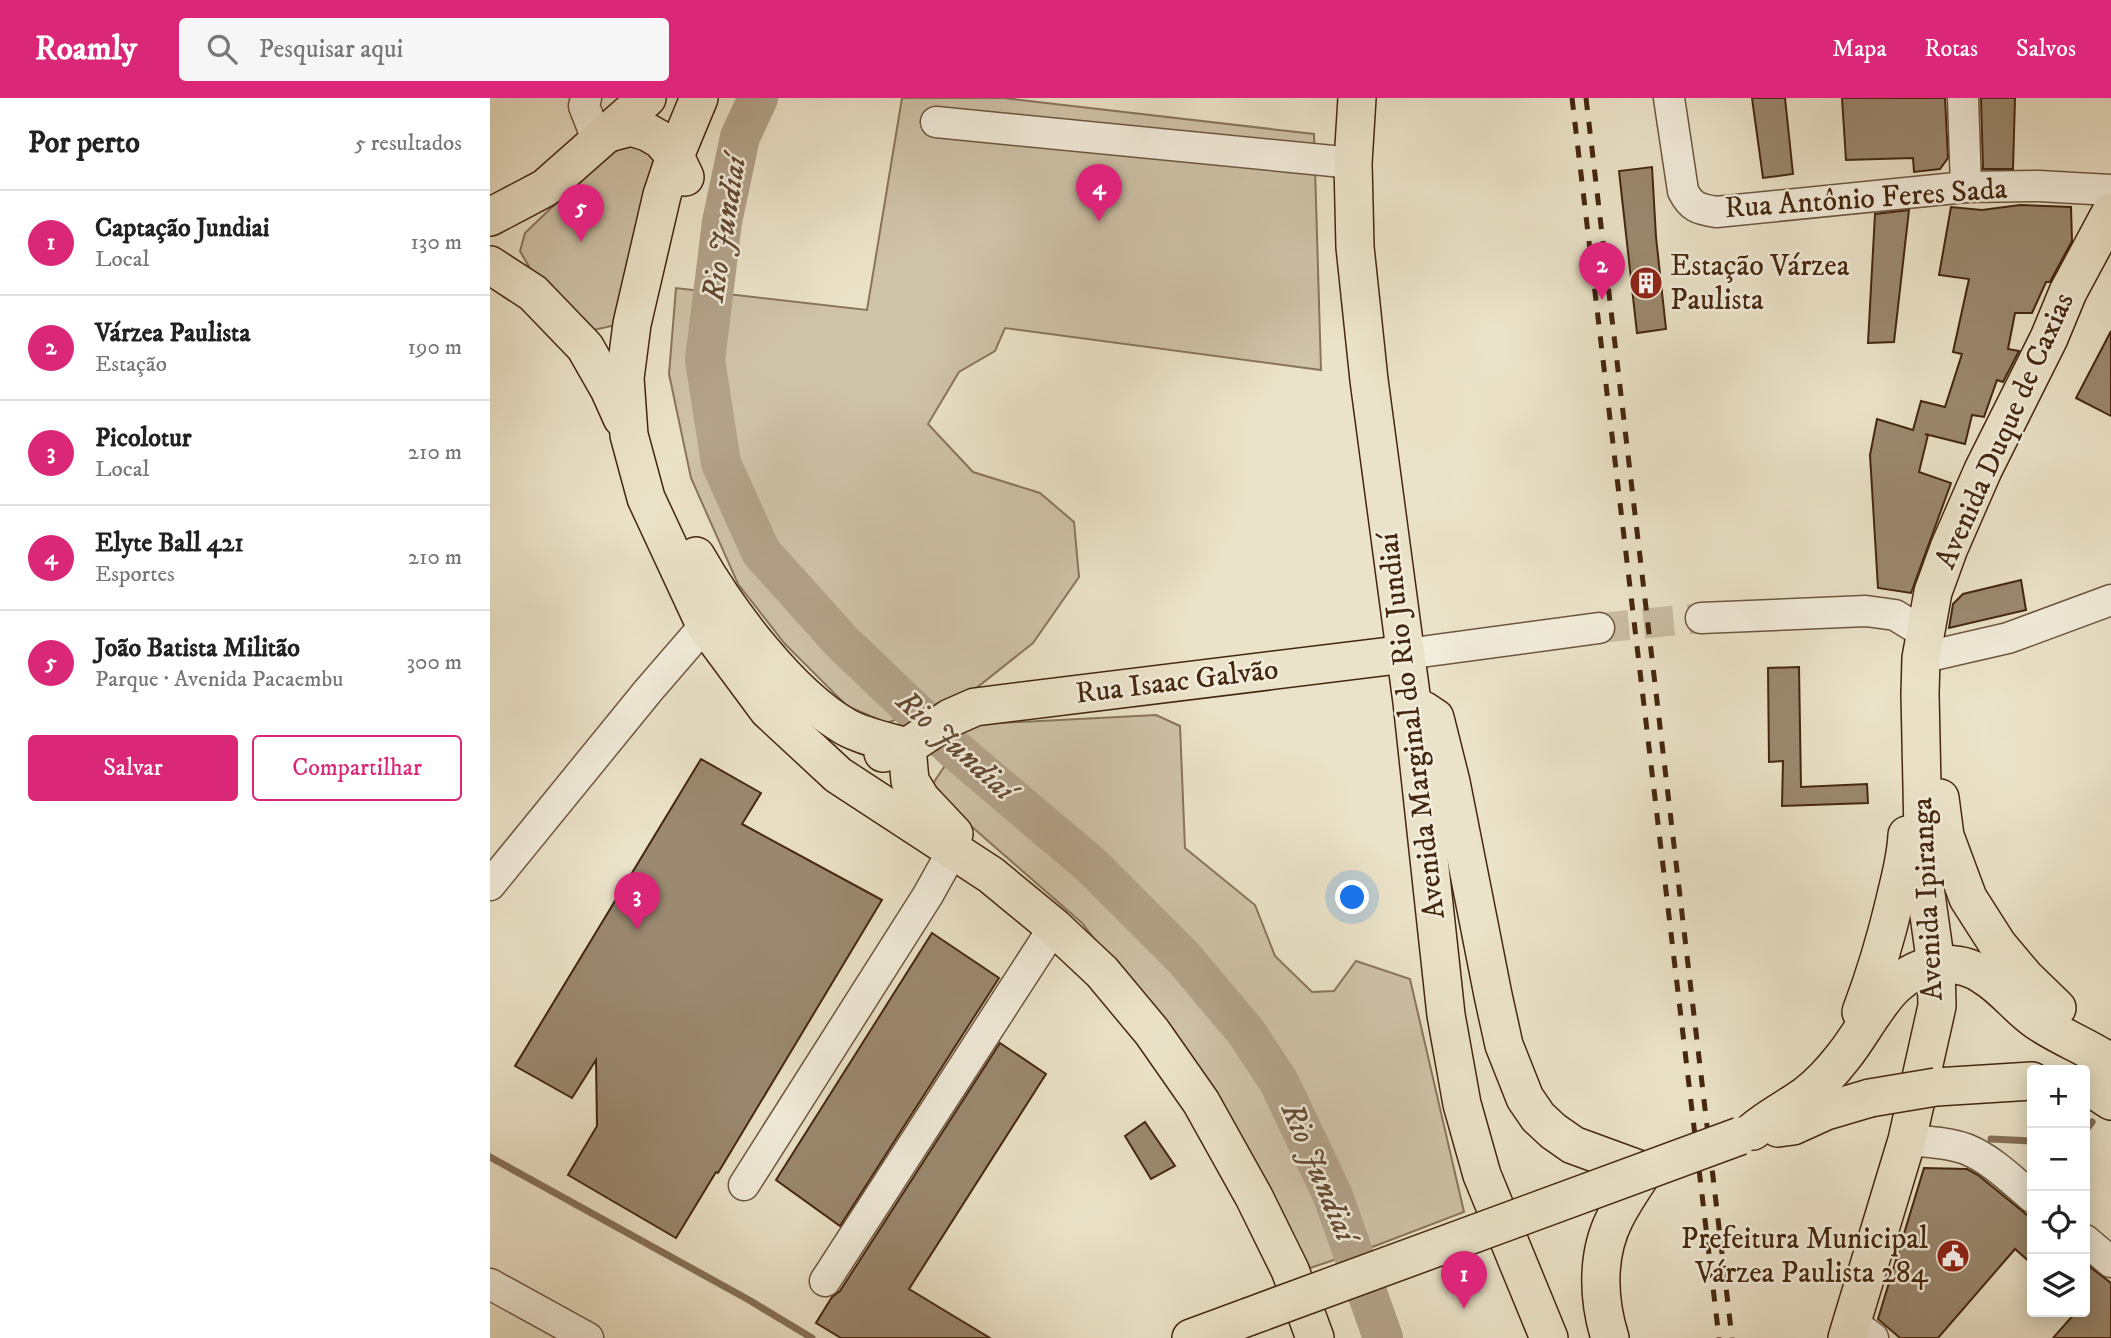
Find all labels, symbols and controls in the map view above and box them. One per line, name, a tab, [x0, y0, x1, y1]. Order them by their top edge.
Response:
search box	[179, 18, 669, 81]
text: Roamly	[35, 29, 137, 70]
icon: search	[203, 30, 241, 68]
text: Pesquisar aqui	[259, 33, 403, 66]
text: Mapa	[1832, 34, 1887, 64]
text: Rotas	[1925, 34, 1978, 64]
text: Salvos	[2016, 34, 2076, 64]
text: Por perto	[28, 125, 140, 162]
text: 5 resultados	[354, 129, 462, 158]
water label: Rio Jundiaí	[694, 148, 757, 306]
pin: 4	[1076, 164, 1122, 222]
street label: Rua Antônio Feres Sada	[1723, 171, 2009, 227]
pin: 5	[558, 184, 604, 242]
text: Captação Jundiai	[95, 212, 270, 245]
text: 1	[47, 228, 55, 257]
text: 130 m	[410, 228, 462, 257]
pin: 2	[1579, 242, 1625, 300]
text: Local	[95, 245, 149, 274]
place label: Estação Várzea Paulista	[1670, 248, 1850, 319]
building icon: Estação Várzea Paulista	[1627, 264, 1665, 302]
street label: Avenida Duque de Caxias	[1927, 287, 2083, 575]
text: Várzea Paulista	[95, 317, 250, 350]
text: 2	[45, 333, 57, 362]
text: 190 m	[408, 333, 462, 362]
text: Estação	[95, 350, 167, 379]
text: Picolotur	[95, 422, 191, 455]
text: 3	[47, 438, 55, 467]
text: 210 m	[408, 438, 462, 467]
text: Local	[95, 455, 149, 484]
text: Elyte Ball 421	[95, 527, 244, 560]
street label: Avenida Marginal do Rio Jundiaí	[1370, 530, 1454, 921]
text: 4	[44, 543, 58, 572]
text: 210 m	[408, 543, 462, 572]
text: Esportes	[95, 560, 175, 589]
text: João Batista Militão	[95, 632, 300, 665]
text: 5	[45, 648, 57, 677]
text: 300 m	[406, 648, 462, 677]
street label: Rua Isaac Galvão	[1074, 651, 1280, 713]
text: Parque · Avenida Pacaembu	[95, 665, 343, 694]
water label: Rio Jundiaí	[886, 681, 1027, 814]
button: Salvar	[28, 735, 238, 801]
button: Compartilhar	[252, 735, 462, 801]
street label: Avenida Ipiranga	[1904, 796, 1952, 1002]
pin: 3	[614, 872, 660, 930]
your location	[1335, 880, 1369, 914]
map controls	[2027, 1065, 2090, 1317]
button: +	[2027, 1065, 2090, 1128]
water label: Rio Jundiaí	[1270, 1096, 1367, 1253]
button: −	[2027, 1128, 2090, 1191]
button: locate	[2027, 1191, 2090, 1254]
place label: Prefeitura Municipal Várzea Paulista 284	[1681, 1221, 1929, 1292]
public building icon: Prefeitura Municipal Várzea Paulista 284	[1934, 1237, 1972, 1275]
pin: 1	[1441, 1251, 1487, 1309]
button: layers	[2027, 1254, 2090, 1317]

